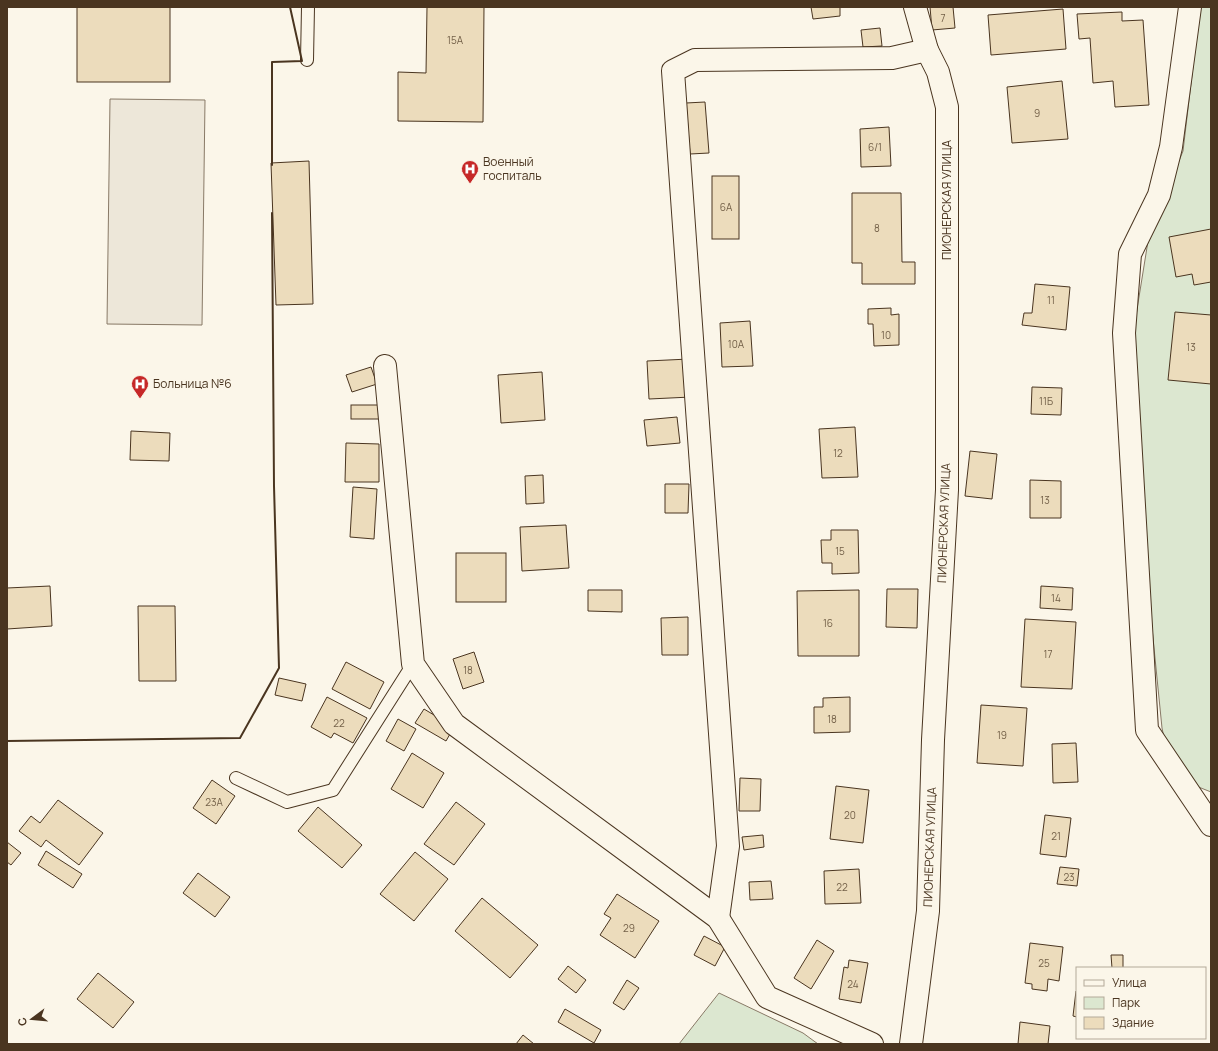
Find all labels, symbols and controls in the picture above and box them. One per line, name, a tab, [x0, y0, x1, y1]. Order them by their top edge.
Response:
house number: 7	[940, 11, 946, 25]
house number: 15А	[447, 33, 464, 47]
house number: 9	[1034, 106, 1040, 120]
street label: ПИОНЕРСКАЯ УЛИЦА	[938, 139, 955, 260]
house number: 6/1	[868, 140, 882, 154]
place label: Военный госпиталь	[483, 153, 542, 184]
hospital icon: Военный госпиталь	[460, 159, 480, 184]
house number: 6А	[720, 200, 733, 214]
house number: 8	[874, 221, 880, 235]
house number: 11	[1047, 293, 1055, 307]
house number: 10	[881, 328, 891, 342]
house number: 10А	[728, 337, 745, 351]
house number: 13	[1186, 340, 1196, 354]
hospital icon: Больница №6	[130, 374, 150, 399]
place label: Больница №6	[153, 375, 232, 392]
house number: 11Б	[1039, 394, 1053, 408]
house number: 12	[833, 446, 843, 460]
street label: ПИОНЕРСКАЯ УЛИЦА	[933, 462, 954, 583]
house number: 13	[1040, 493, 1050, 507]
house number: 15	[835, 544, 845, 558]
house number: 14	[1051, 591, 1061, 605]
house number: 16	[823, 616, 833, 630]
house number: 17	[1044, 647, 1052, 661]
house number: 18	[463, 663, 473, 677]
house number: 18	[827, 712, 837, 726]
house number: 22	[333, 716, 345, 730]
house number: 19	[997, 728, 1007, 742]
street label: ПИОНЕРСКАЯ УЛИЦА	[919, 786, 940, 907]
house number: 23А	[205, 795, 223, 809]
house number: 20	[844, 808, 856, 822]
house number: 21	[1051, 829, 1061, 843]
house number: 23	[1063, 870, 1075, 884]
house number: 22	[836, 880, 848, 894]
house number: 29	[623, 921, 635, 935]
house number: 25	[1038, 956, 1050, 970]
legend	[1076, 967, 1206, 1039]
text: Улица	[1112, 974, 1146, 991]
house number: 24	[847, 977, 859, 991]
text: Парк	[1112, 994, 1141, 1011]
north arrow	[12, 999, 52, 1039]
text: Здание	[1112, 1014, 1154, 1031]
text: С	[14, 1016, 30, 1028]

